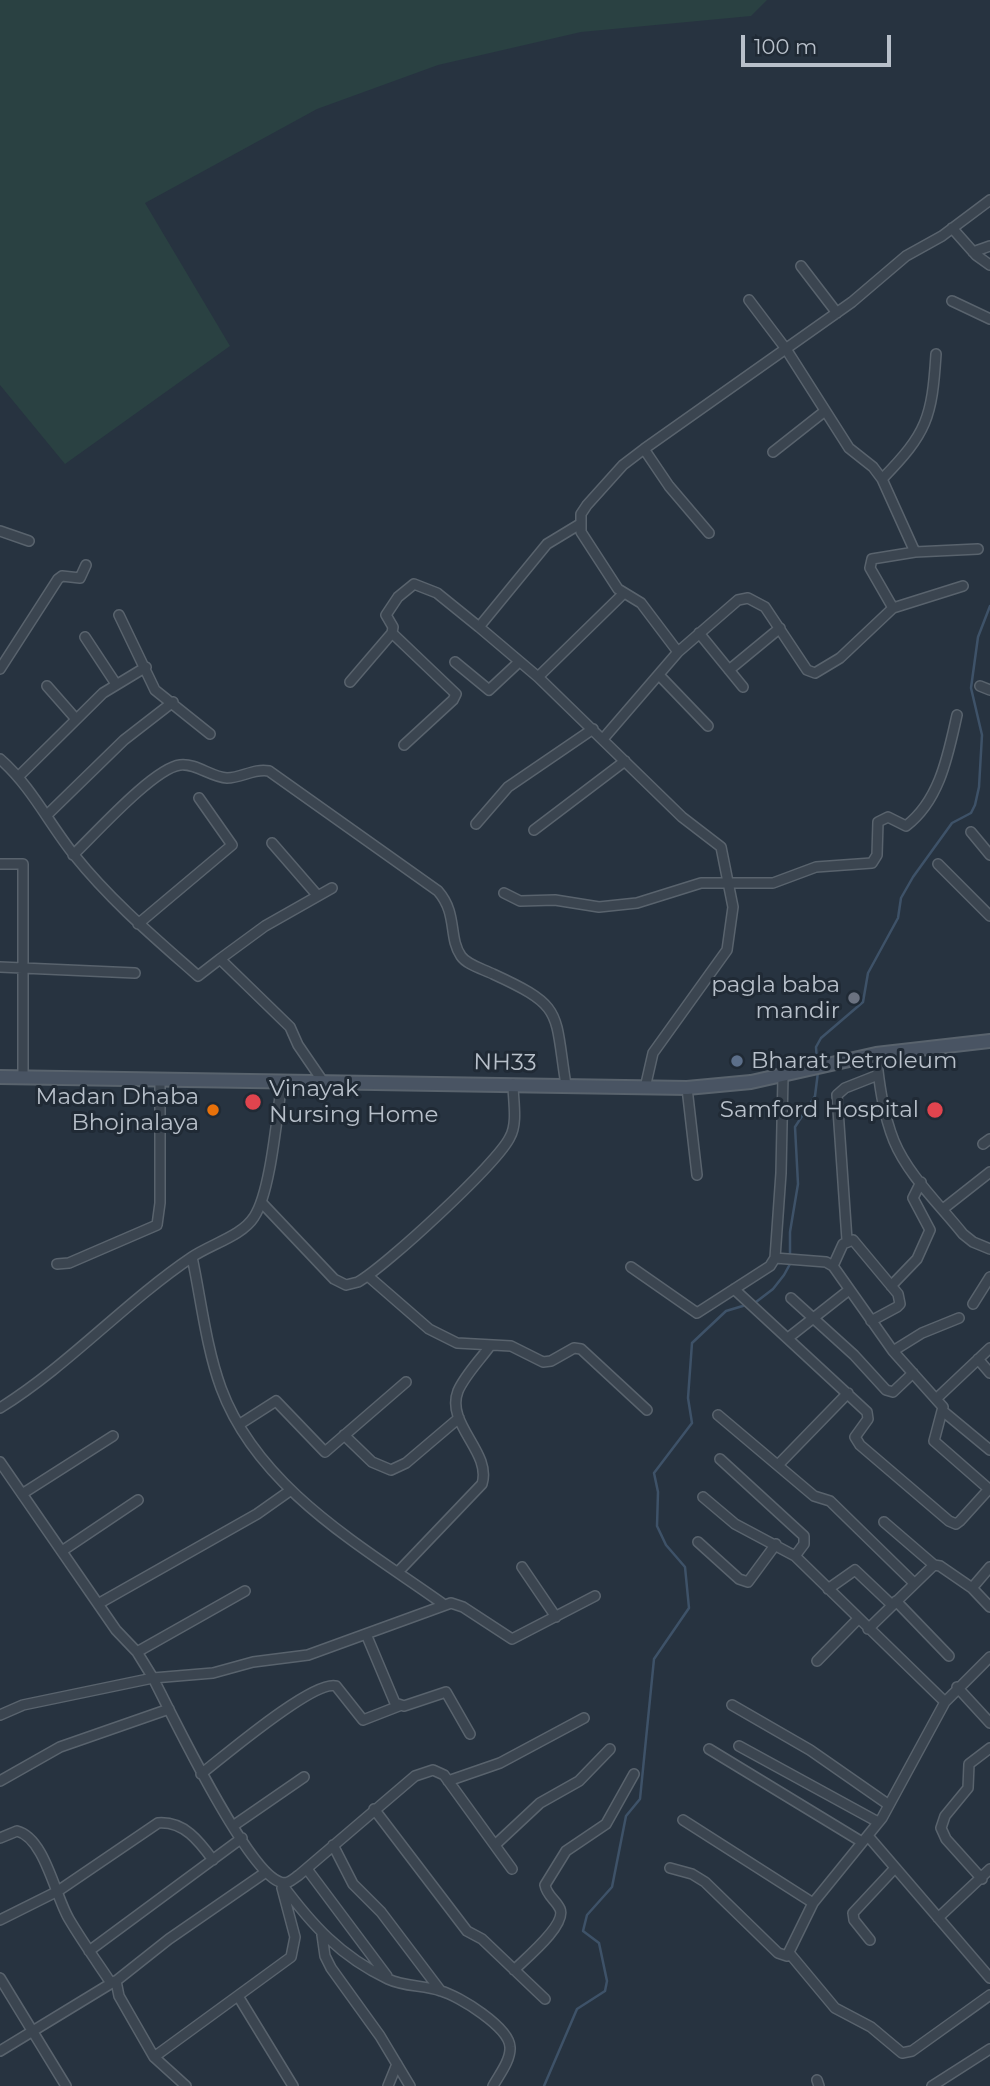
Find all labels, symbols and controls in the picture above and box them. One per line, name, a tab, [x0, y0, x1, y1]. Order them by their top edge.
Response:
scale bar	[745, 21, 895, 65]
text: 100 m	[754, 34, 817, 59]
place label: pagla baba mandir	[711, 971, 840, 1025]
marker: pagla baba mandir	[846, 990, 862, 1006]
place label: Bharat Petroleum	[751, 1047, 957, 1075]
street label: NH33	[473, 1049, 537, 1077]
marker: Bharat Petroleum	[729, 1053, 745, 1069]
place label: Vinayak Nursing Home	[269, 1075, 438, 1129]
place label: Madan Dhaba Bhojnalaya	[36, 1083, 199, 1137]
marker: Vinayak Nursing Home	[243, 1092, 263, 1112]
place label: Samford Hospital	[720, 1096, 919, 1124]
marker: Samford Hospital	[925, 1100, 945, 1120]
marker: Madan Dhaba Bhojnalaya	[205, 1102, 221, 1118]

